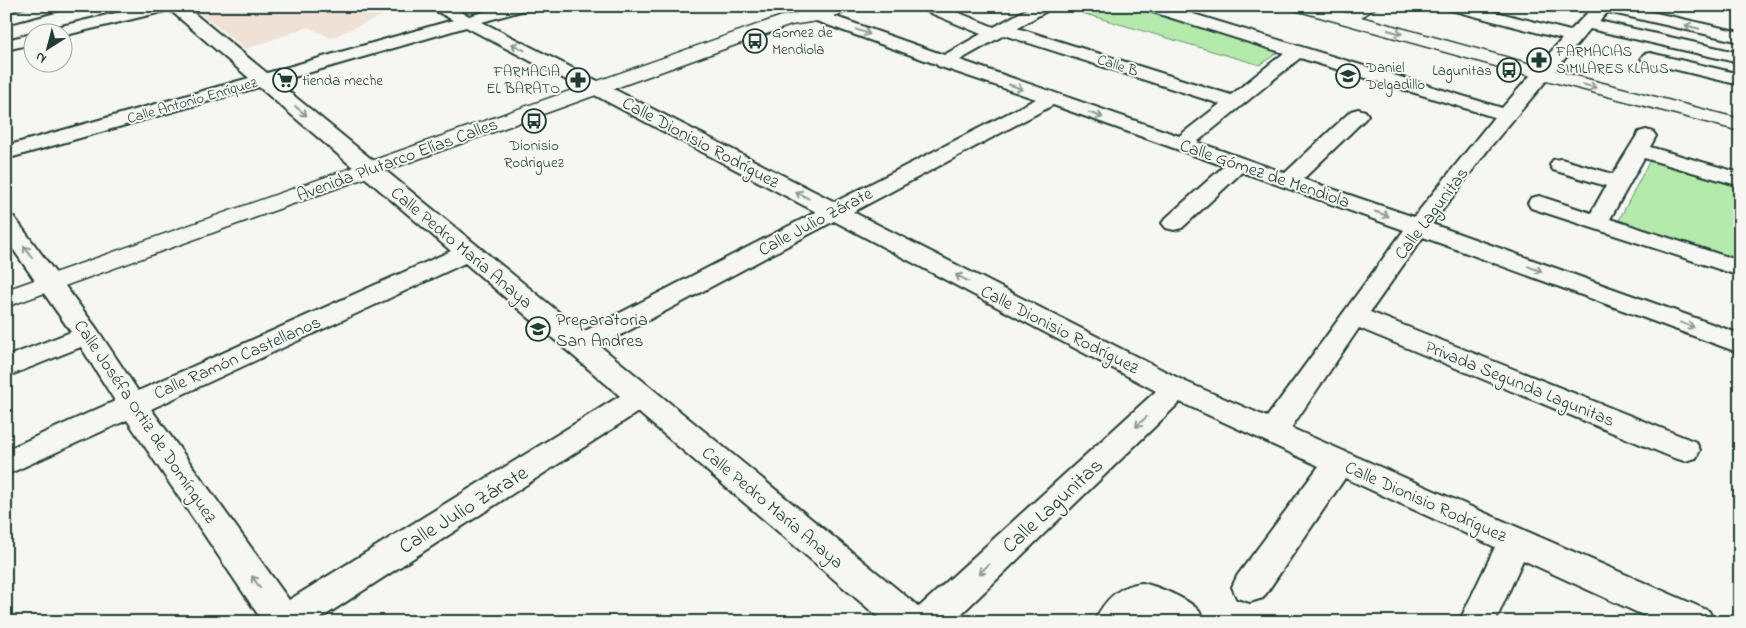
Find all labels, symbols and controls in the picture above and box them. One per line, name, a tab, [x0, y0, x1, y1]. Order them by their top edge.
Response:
one-way arrow	[1685, 21, 1701, 31]
north arrow	[22, 22, 72, 72]
place label: Gomez de Mendiola	[772, 22, 833, 61]
bus stop icon: Gomez de Mendiola	[742, 28, 768, 54]
one-way arrow	[855, 28, 870, 37]
one-way arrow	[1386, 28, 1402, 38]
place label: FARMACIAS SIMILARES KLAUS	[1555, 41, 1669, 80]
one-way arrow	[511, 42, 526, 51]
text: N	[31, 46, 51, 69]
pharmacy icon: FARMACIAS SIMILARES KLAUS	[1526, 47, 1552, 73]
street label: Calle B	[1094, 49, 1141, 83]
place label: Daniel Delgadillo	[1365, 57, 1425, 97]
bus stop icon: Lagunitas	[1496, 57, 1522, 83]
place label: Lagunitas	[1432, 60, 1492, 83]
place label: FARMACIA EL BARATO	[486, 61, 560, 100]
school or university icon: Daniel Delgadillo	[1335, 63, 1361, 89]
supermarket icon: tienda meche	[272, 67, 298, 93]
pharmacy icon: FARMACIA EL BARATO	[565, 67, 591, 93]
place label: tienda meche	[302, 70, 383, 92]
street label: Calle Antonio Enríquez	[125, 72, 261, 130]
one-way arrow	[1580, 81, 1596, 91]
one-way arrow	[1008, 83, 1023, 92]
street label: Calle Dionisio Rodríguez	[616, 91, 784, 197]
one-way arrow	[294, 106, 307, 117]
bus stop icon: Dionisio Rodriguez	[521, 108, 547, 134]
one-way arrow	[1088, 111, 1104, 120]
street label: Avenida Plutarco Elías Calles	[293, 112, 502, 209]
street label: Calle Gómez de Mendiola	[1176, 134, 1353, 216]
place label: Dionisio Rodriguez	[504, 135, 565, 175]
street label: Calle Lagunitas	[1389, 162, 1477, 267]
street label: Calle Pedro María Anaya	[384, 181, 537, 316]
street label: Calle Julio Zárate	[754, 181, 879, 264]
one-way arrow	[795, 190, 810, 199]
one-way arrow	[1374, 210, 1389, 219]
one-way arrow	[23, 246, 33, 260]
one-way arrow	[1527, 265, 1542, 274]
one-way arrow	[955, 273, 970, 282]
street label: Calle Dionisio Rodríguez	[975, 280, 1143, 383]
place label: Preparatoria San Andres	[556, 308, 648, 355]
street label: Calle Ramón Castellanos	[150, 310, 326, 407]
street label: Calle Joséfa Ortiz de Domínguez	[66, 315, 223, 530]
school or university icon: Preparatoria San Andres	[525, 316, 551, 342]
one-way arrow	[1679, 321, 1695, 330]
street label: Privada Segunda Lagunitas	[1420, 335, 1618, 436]
one-way arrow	[1134, 416, 1147, 428]
street label: Calle Pedro María Anaya	[695, 441, 848, 576]
street label: Calle Lagunitas	[996, 452, 1112, 563]
street label: Calle Dionisio Rodríguez	[1340, 455, 1511, 551]
street label: Calle Julio Zárate	[394, 459, 535, 562]
one-way arrow	[977, 563, 990, 575]
one-way arrow	[251, 575, 261, 589]

